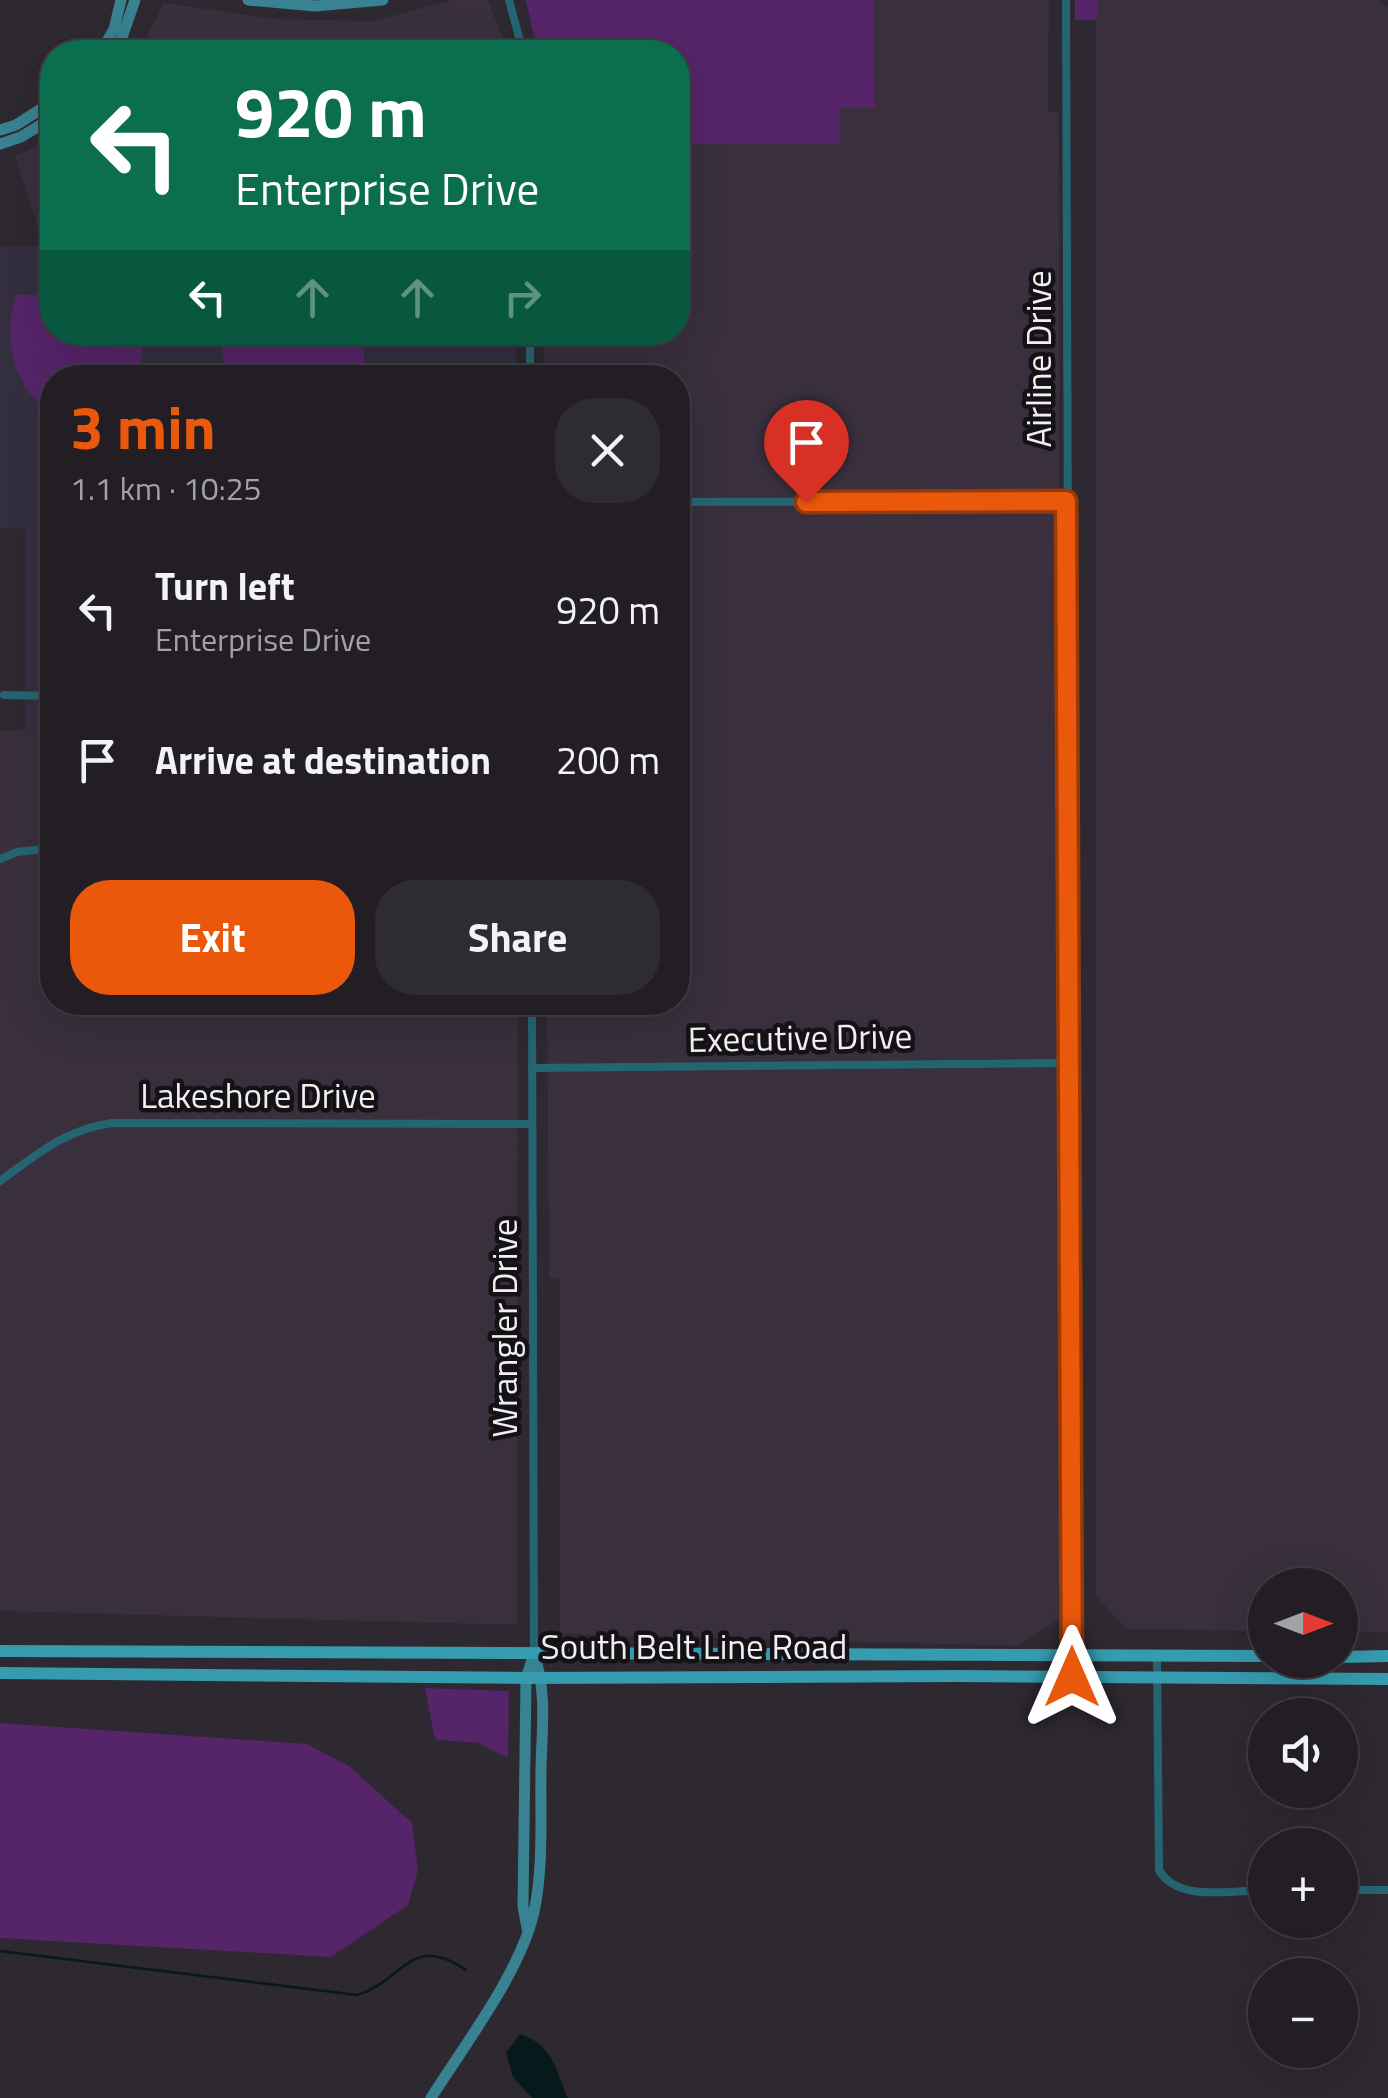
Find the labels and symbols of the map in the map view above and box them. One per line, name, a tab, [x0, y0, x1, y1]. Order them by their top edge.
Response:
street label: Airline Drive	[1011, 270, 1065, 448]
pin	[764, 400, 849, 503]
street label: Executive Drive	[687, 1008, 913, 1066]
street label: Lakeshore Drive	[140, 1068, 376, 1122]
street label: Wrangler Drive	[477, 1218, 531, 1438]
north arrow	[1248, 1568, 1358, 1678]
street label: South Belt Line Road	[541, 1619, 847, 1673]
position arrow	[1020, 1625, 1124, 1729]

